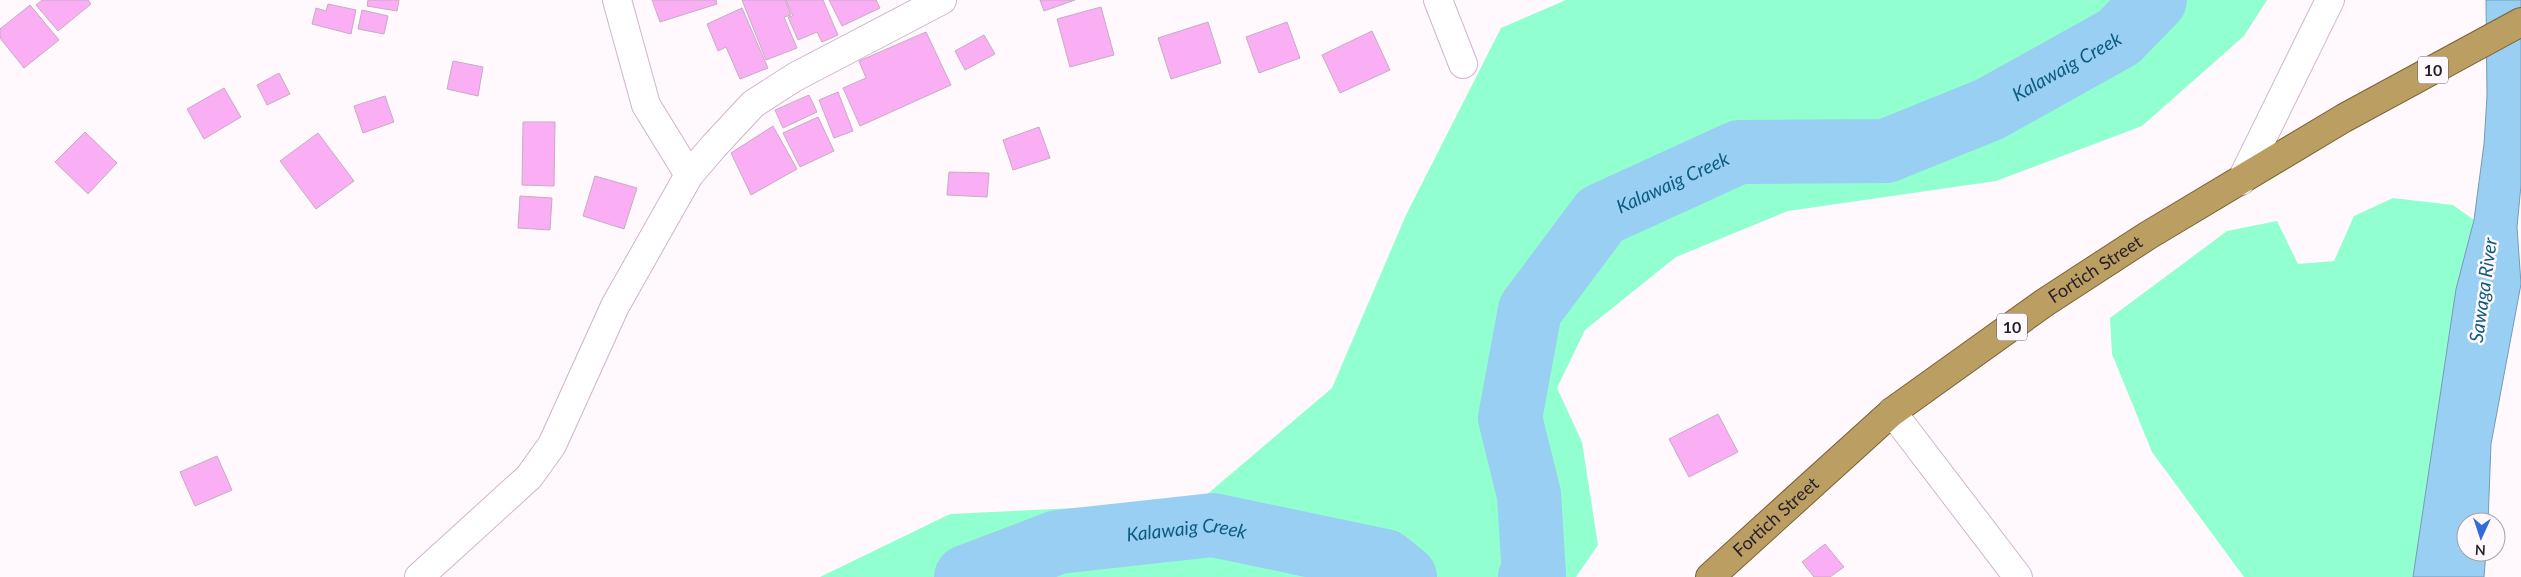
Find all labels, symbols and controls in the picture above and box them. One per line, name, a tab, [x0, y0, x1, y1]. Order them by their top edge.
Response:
water label: Kalawaig Creek	[2008, 26, 2126, 105]
road number: 10	[2418, 56, 2448, 84]
water label: Kalawaig Creek	[1612, 146, 1733, 218]
street label: Fortich Street	[2044, 230, 2147, 307]
water label: Sawaga River	[2464, 236, 2501, 344]
road number: 10	[1997, 314, 2027, 341]
street label: Fortich Street	[1728, 472, 1823, 561]
north arrow	[2456, 512, 2506, 562]
water label: Kalawaig Creek	[1125, 513, 1250, 545]
text: N	[2474, 542, 2486, 559]

